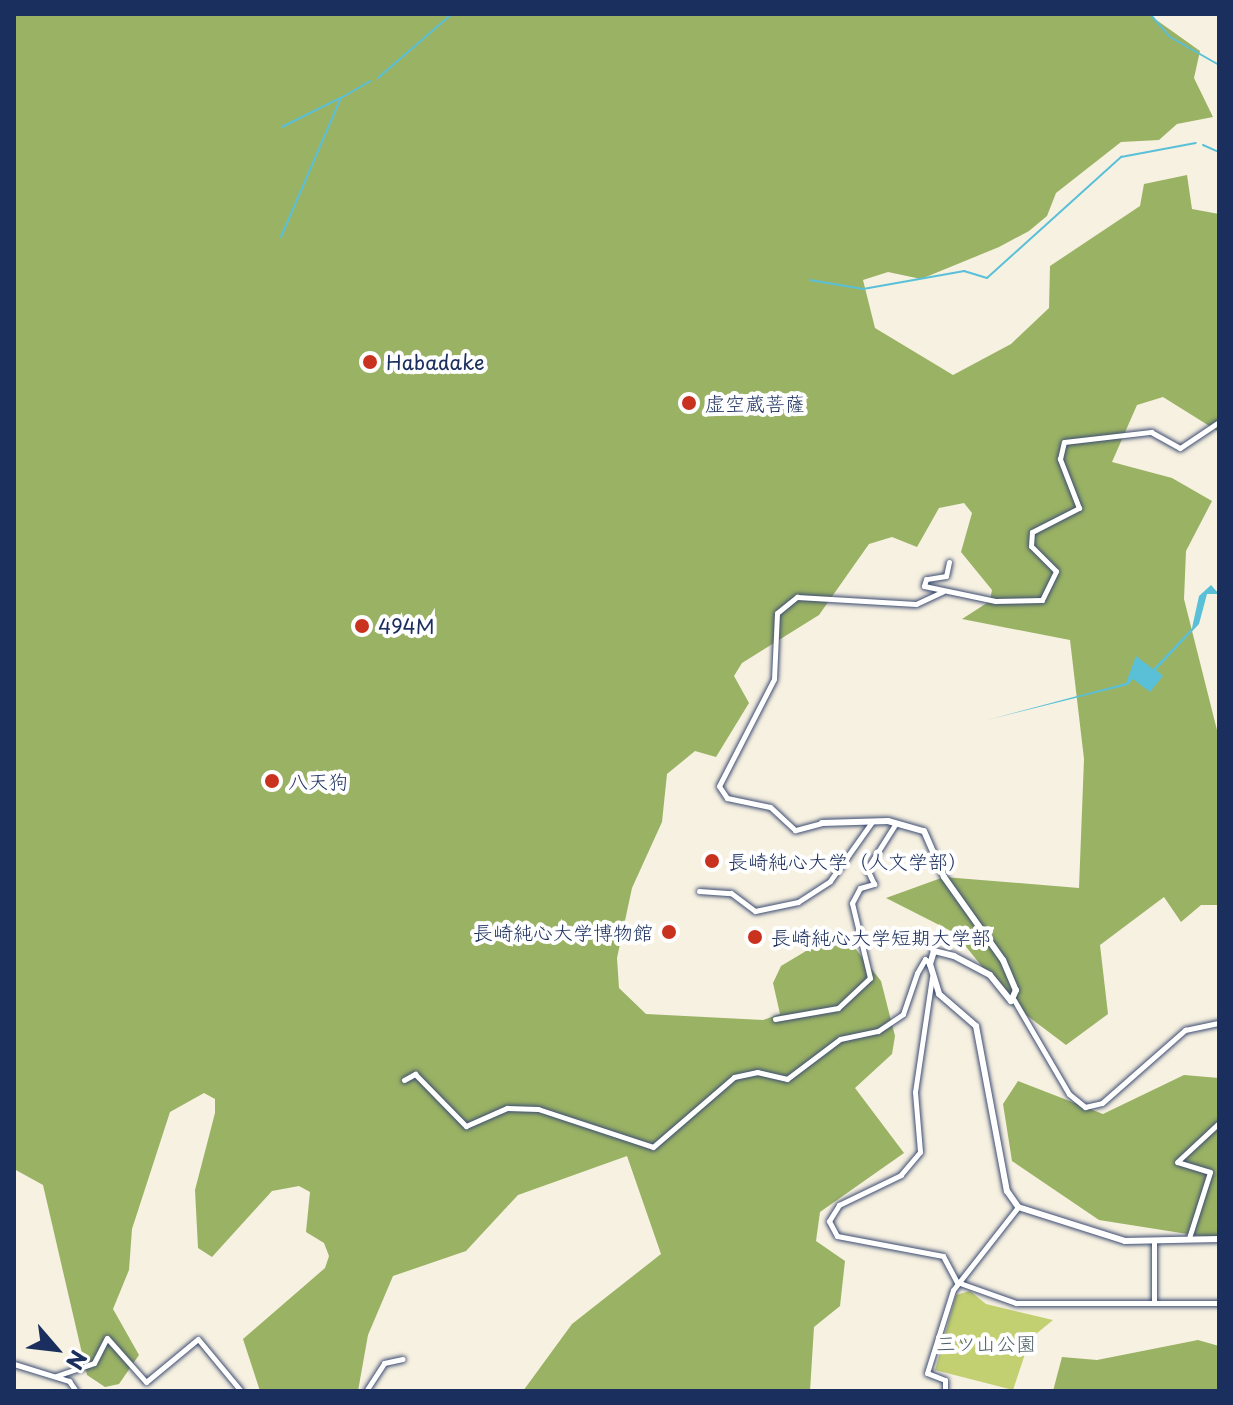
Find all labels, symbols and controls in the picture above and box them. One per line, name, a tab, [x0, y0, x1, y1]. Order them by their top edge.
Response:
place label: Habadake	[386, 350, 485, 374]
marker: Habadake	[361, 353, 379, 371]
place label: 虚空蔵菩薩	[705, 391, 805, 415]
marker: 虚空蔵菩薩	[680, 394, 698, 412]
place label: 494M	[378, 614, 435, 638]
marker: 494M	[353, 617, 371, 635]
place label: 八天狗	[288, 769, 348, 793]
marker: 八天狗	[263, 772, 281, 790]
place label: 長崎純心大学（人文学部）	[728, 849, 968, 873]
marker: 長崎純心大学（人文学部）	[703, 852, 721, 870]
place label: 長崎純心大学博物館	[473, 920, 653, 944]
marker: 長崎純心大学博物館	[660, 923, 678, 941]
place label: 長崎純心大学短期大学部	[771, 925, 991, 949]
marker: 長崎純心大学短期大学部	[746, 928, 764, 946]
north arrow	[16, 1309, 96, 1389]
park label: 三ツ山公園	[936, 1331, 1036, 1355]
text: N	[59, 1345, 96, 1376]

